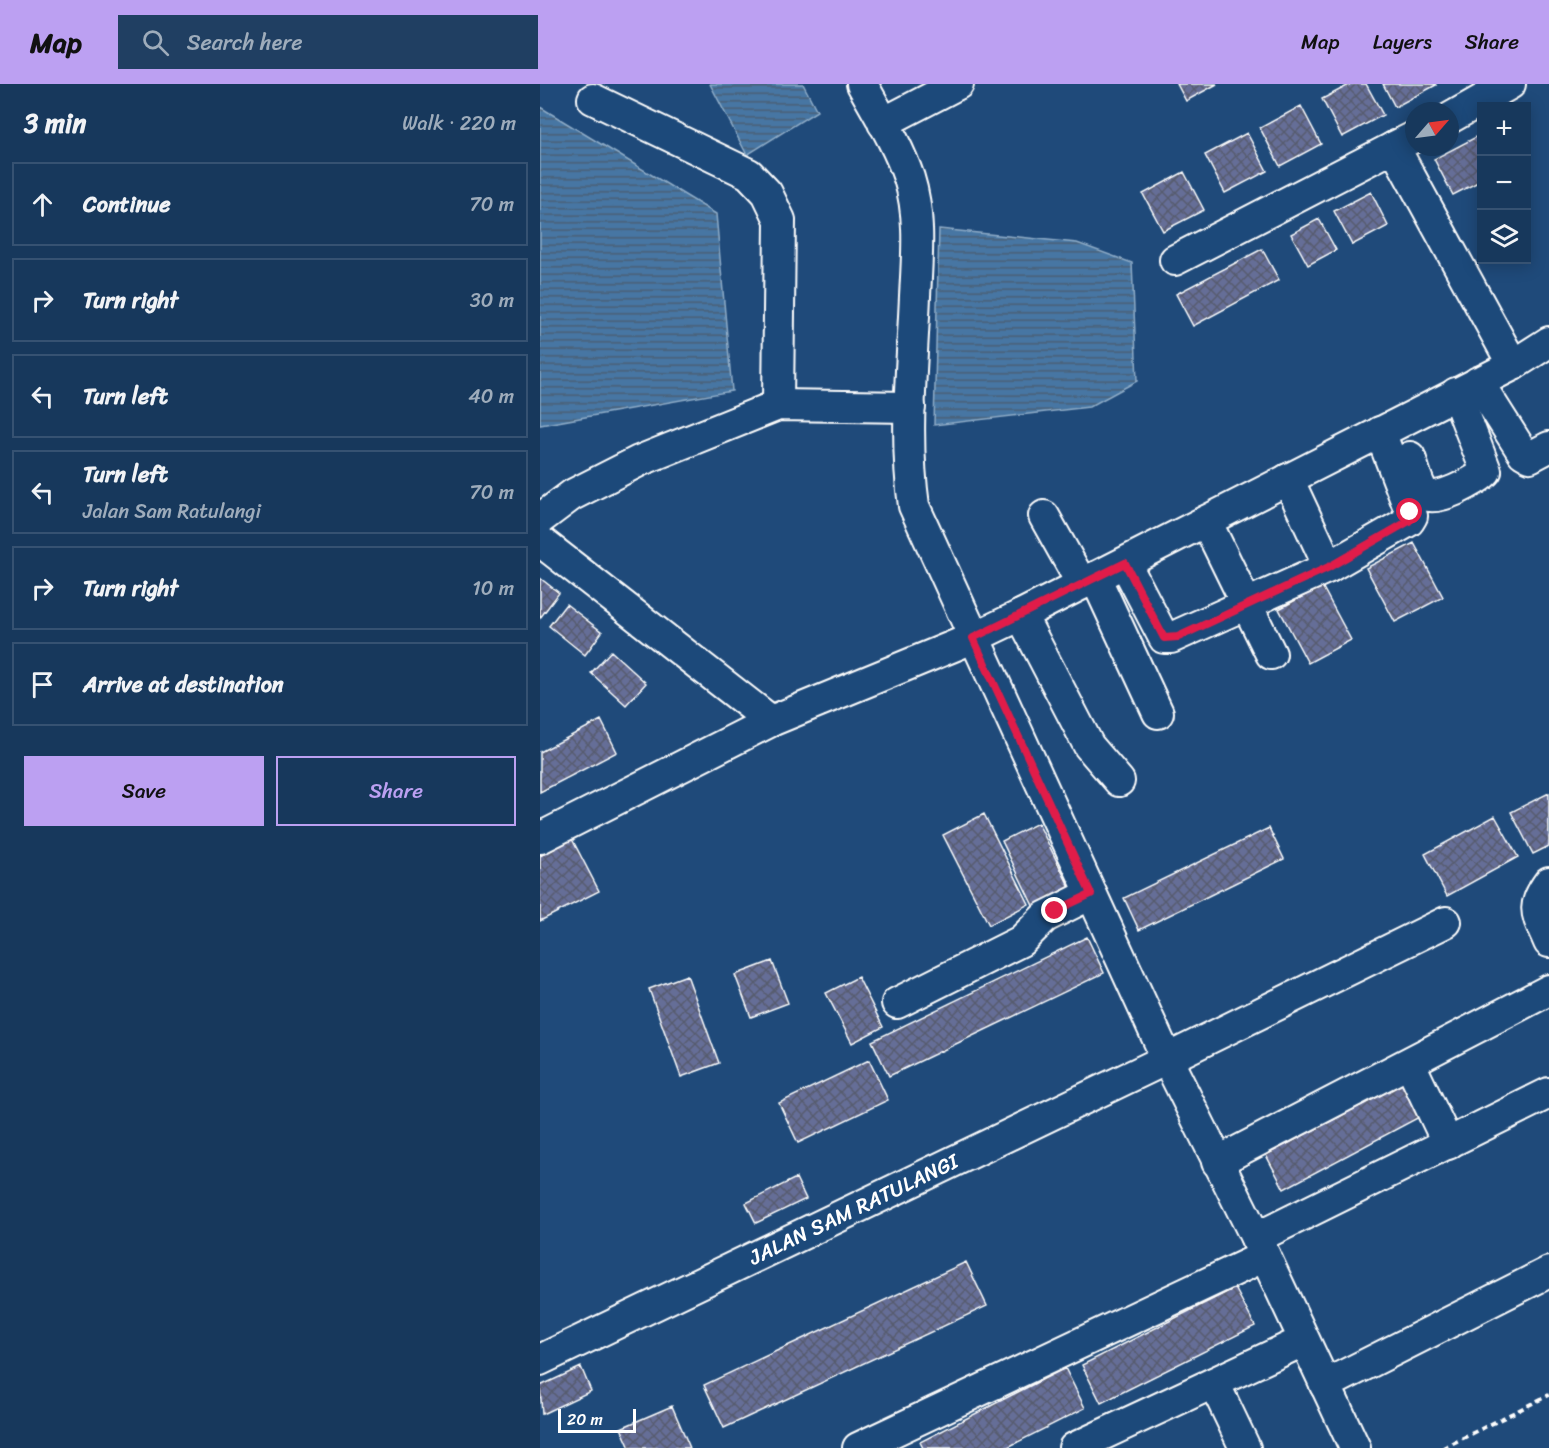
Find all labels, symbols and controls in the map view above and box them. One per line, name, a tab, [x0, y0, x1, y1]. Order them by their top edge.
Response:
search box	[118, 15, 538, 69]
text: Map	[30, 18, 82, 67]
text: Search here	[187, 23, 303, 62]
text: Map	[1301, 23, 1340, 61]
text: Layers	[1373, 23, 1432, 61]
text: Share	[1465, 23, 1519, 61]
icon: search	[139, 26, 172, 59]
text: 3 min	[24, 100, 86, 146]
north arrow	[1405, 102, 1459, 156]
map controls	[1477, 102, 1531, 264]
button: +	[1477, 102, 1531, 156]
text: Walk · 220 m	[402, 106, 516, 141]
button: −	[1477, 156, 1531, 210]
text: Continue	[83, 185, 171, 224]
text: 70 m	[469, 187, 514, 222]
icon: ahead	[26, 188, 59, 221]
button: layers	[1477, 210, 1531, 264]
text: Turn right	[83, 281, 178, 320]
text: 30 m	[470, 283, 514, 318]
icon: right	[26, 284, 59, 317]
text: Turn left	[83, 377, 168, 416]
text: 40 m	[468, 379, 514, 414]
icon: left	[26, 380, 59, 413]
text: Turn left	[83, 455, 168, 494]
text: 70 m	[469, 475, 514, 510]
icon: left	[26, 476, 59, 509]
text: Jalan Sam Ratulangi	[83, 494, 261, 529]
route start	[1396, 498, 1422, 524]
text: Turn right	[83, 569, 178, 608]
text: 10 m	[472, 571, 514, 606]
icon: right	[26, 572, 59, 605]
text: Arrive at destination	[83, 665, 284, 704]
icon: arrive	[26, 668, 59, 701]
button: Save	[24, 756, 264, 826]
button: Share	[276, 756, 516, 826]
route end	[1041, 897, 1067, 923]
street label: JALAN SAM RATULANGI	[741, 1142, 967, 1276]
text: 20 m	[567, 1405, 603, 1434]
scale bar	[558, 1406, 636, 1434]

